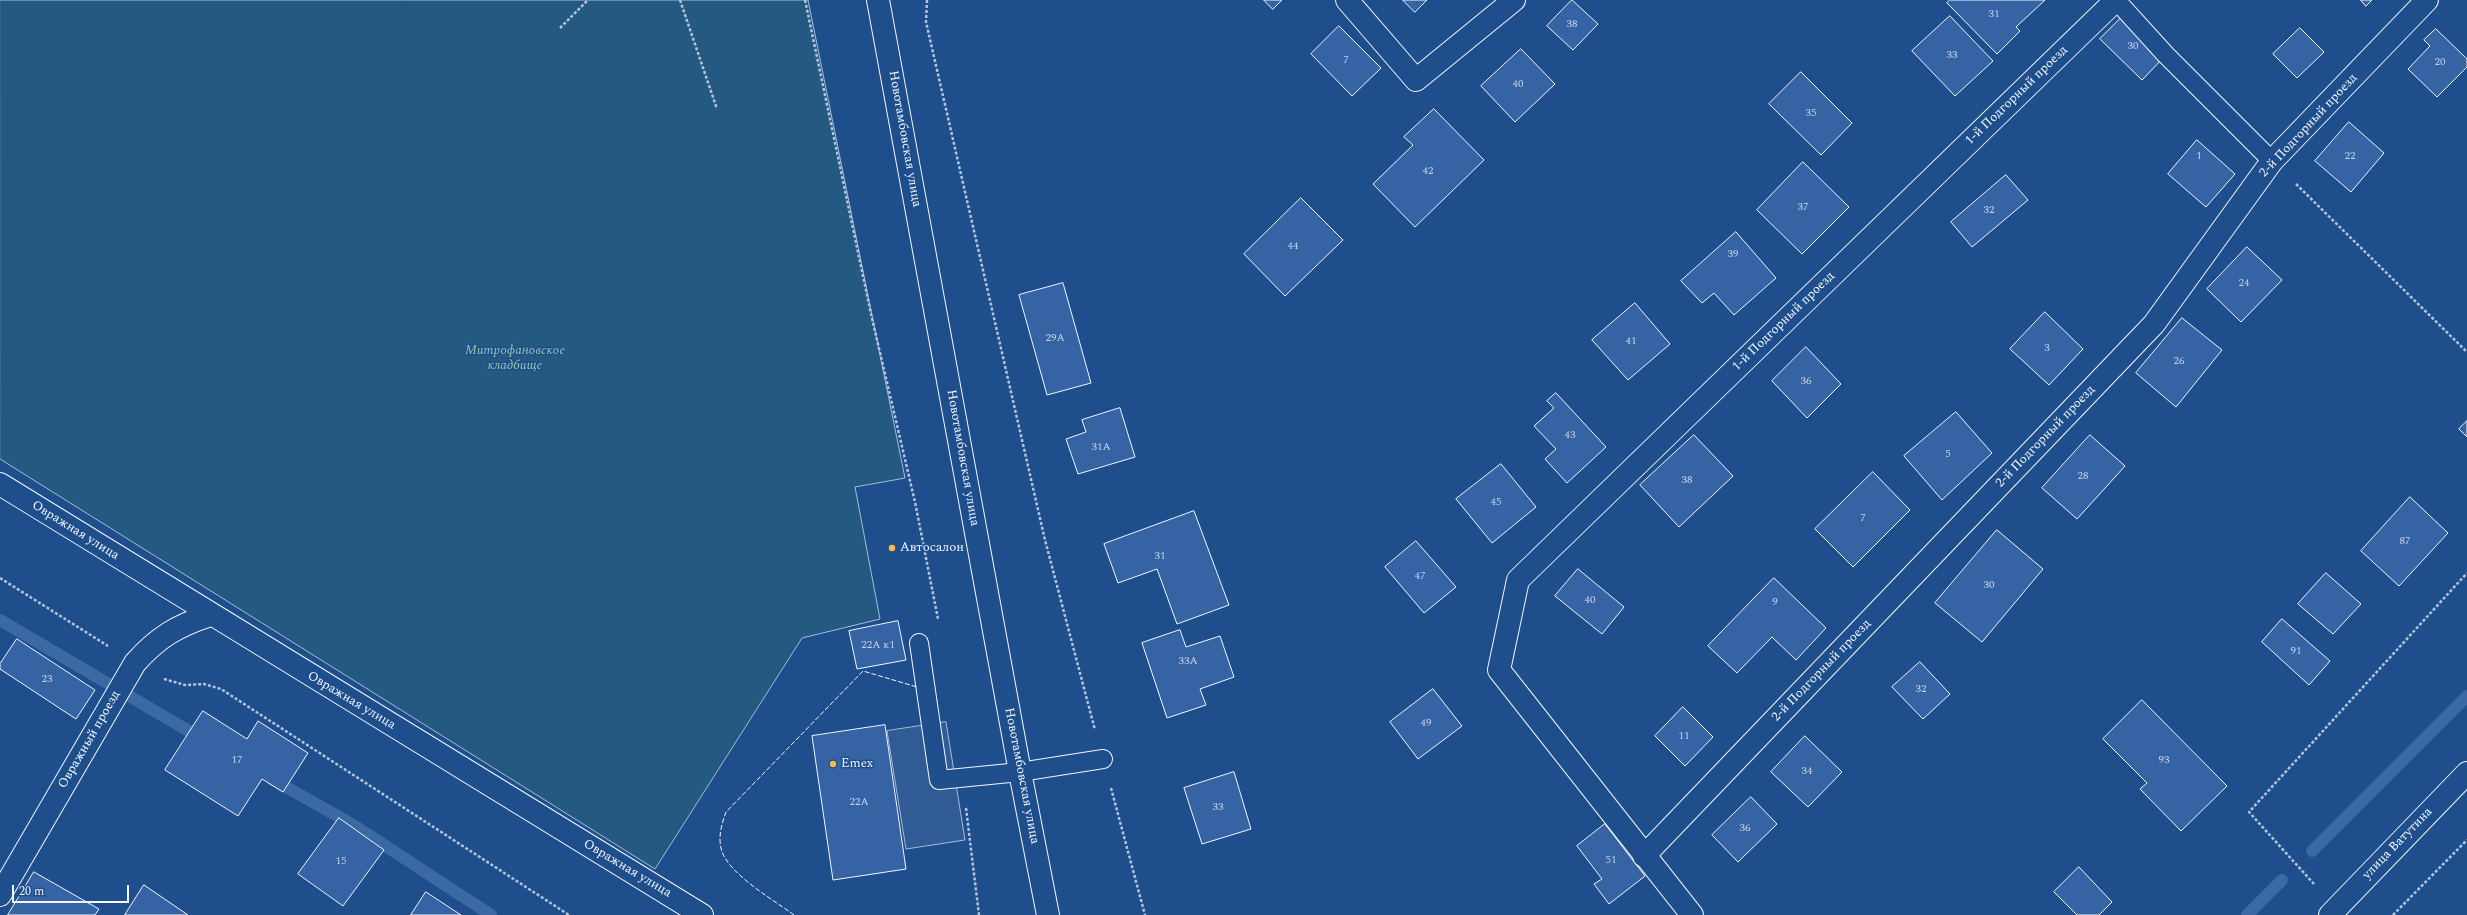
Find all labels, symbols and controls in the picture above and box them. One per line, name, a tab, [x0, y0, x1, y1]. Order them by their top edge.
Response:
house number: 31	[1989, 8, 1999, 22]
house number: 38	[1567, 18, 1577, 32]
house number: 30	[2128, 40, 2138, 54]
street label: 1-й Подгорный проезд	[1963, 43, 2071, 149]
house number: 33	[1947, 49, 1957, 63]
house number: 7	[1343, 54, 1349, 68]
house number: 20	[2435, 56, 2445, 70]
street label: Новотамбовская улица	[884, 69, 924, 209]
street label: 2-й Подгорный проезд	[2257, 71, 2361, 181]
house number: 40	[1513, 78, 1523, 92]
house number: 35	[1806, 107, 1816, 121]
house number: 1	[2196, 150, 2202, 164]
house number: 22	[2345, 150, 2355, 164]
house number: 42	[1423, 165, 1433, 179]
house number: 37	[1798, 201, 1808, 215]
house number: 32	[1984, 204, 1994, 218]
house number: 44	[1288, 240, 1298, 254]
house number: 39	[1728, 248, 1738, 262]
street label: 1-й Подгорный проезд	[1730, 269, 1838, 375]
house number: 24	[2239, 277, 2249, 291]
house number: 29А	[1045, 332, 1065, 346]
house number: 41	[1626, 335, 1636, 349]
house number: 3	[2044, 342, 2050, 356]
park label: Митрофановское кладбище	[465, 343, 565, 374]
house number: 26	[2174, 355, 2184, 369]
house number: 36	[1801, 375, 1811, 389]
street label: 2-й Подгорный проезд	[1993, 383, 2099, 491]
street label: Новотамбовская улица	[942, 388, 982, 528]
house number: 43	[1565, 429, 1575, 443]
house number: 31А	[1091, 441, 1111, 455]
house number: 5	[1945, 448, 1951, 462]
house number: 28	[2078, 470, 2088, 484]
house number: 38	[1682, 474, 1692, 488]
house number: 45	[1491, 496, 1501, 510]
street label: Овражная улица	[28, 498, 122, 564]
house number: 7	[1860, 512, 1866, 526]
house number: 87	[2400, 535, 2410, 549]
place label: Автосалон	[900, 540, 964, 556]
marker: Автосалон	[887, 543, 897, 553]
house number: 31	[1155, 550, 1165, 564]
house number: 47	[1415, 570, 1425, 584]
house number: 30	[1984, 579, 1994, 593]
house number: 40	[1585, 594, 1595, 608]
house number: 9	[1772, 596, 1778, 610]
street label: 2-й Подгорный проезд	[1769, 617, 1875, 725]
house number: 22А к1	[861, 639, 895, 653]
house number: 91	[2291, 645, 2301, 659]
house number: 33А	[1178, 655, 1198, 669]
street label: Овражная улица	[304, 669, 398, 733]
house number: 23	[42, 673, 52, 687]
house number: 32	[1916, 683, 1926, 697]
street label: Овражный проезд	[56, 688, 124, 792]
street label: Новотамбовская улица	[1000, 707, 1042, 845]
house number: 49	[1421, 717, 1431, 731]
house number: 11	[1679, 730, 1689, 744]
house number: 17	[232, 754, 242, 768]
house number: 93	[2159, 754, 2169, 768]
place label: Emex	[841, 756, 873, 772]
marker: Emex	[828, 759, 838, 769]
house number: 34	[1802, 765, 1812, 779]
house number: 22А	[849, 796, 869, 810]
house number: 33	[1213, 801, 1223, 815]
street label: улица Ватутина	[2360, 805, 2436, 883]
house number: 36	[1740, 822, 1750, 836]
street label: Овражная улица	[580, 837, 674, 901]
house number: 51	[1606, 854, 1616, 868]
house number: 15	[336, 855, 346, 869]
scale bar	[14, 877, 131, 903]
text: 20 m	[19, 882, 44, 901]

